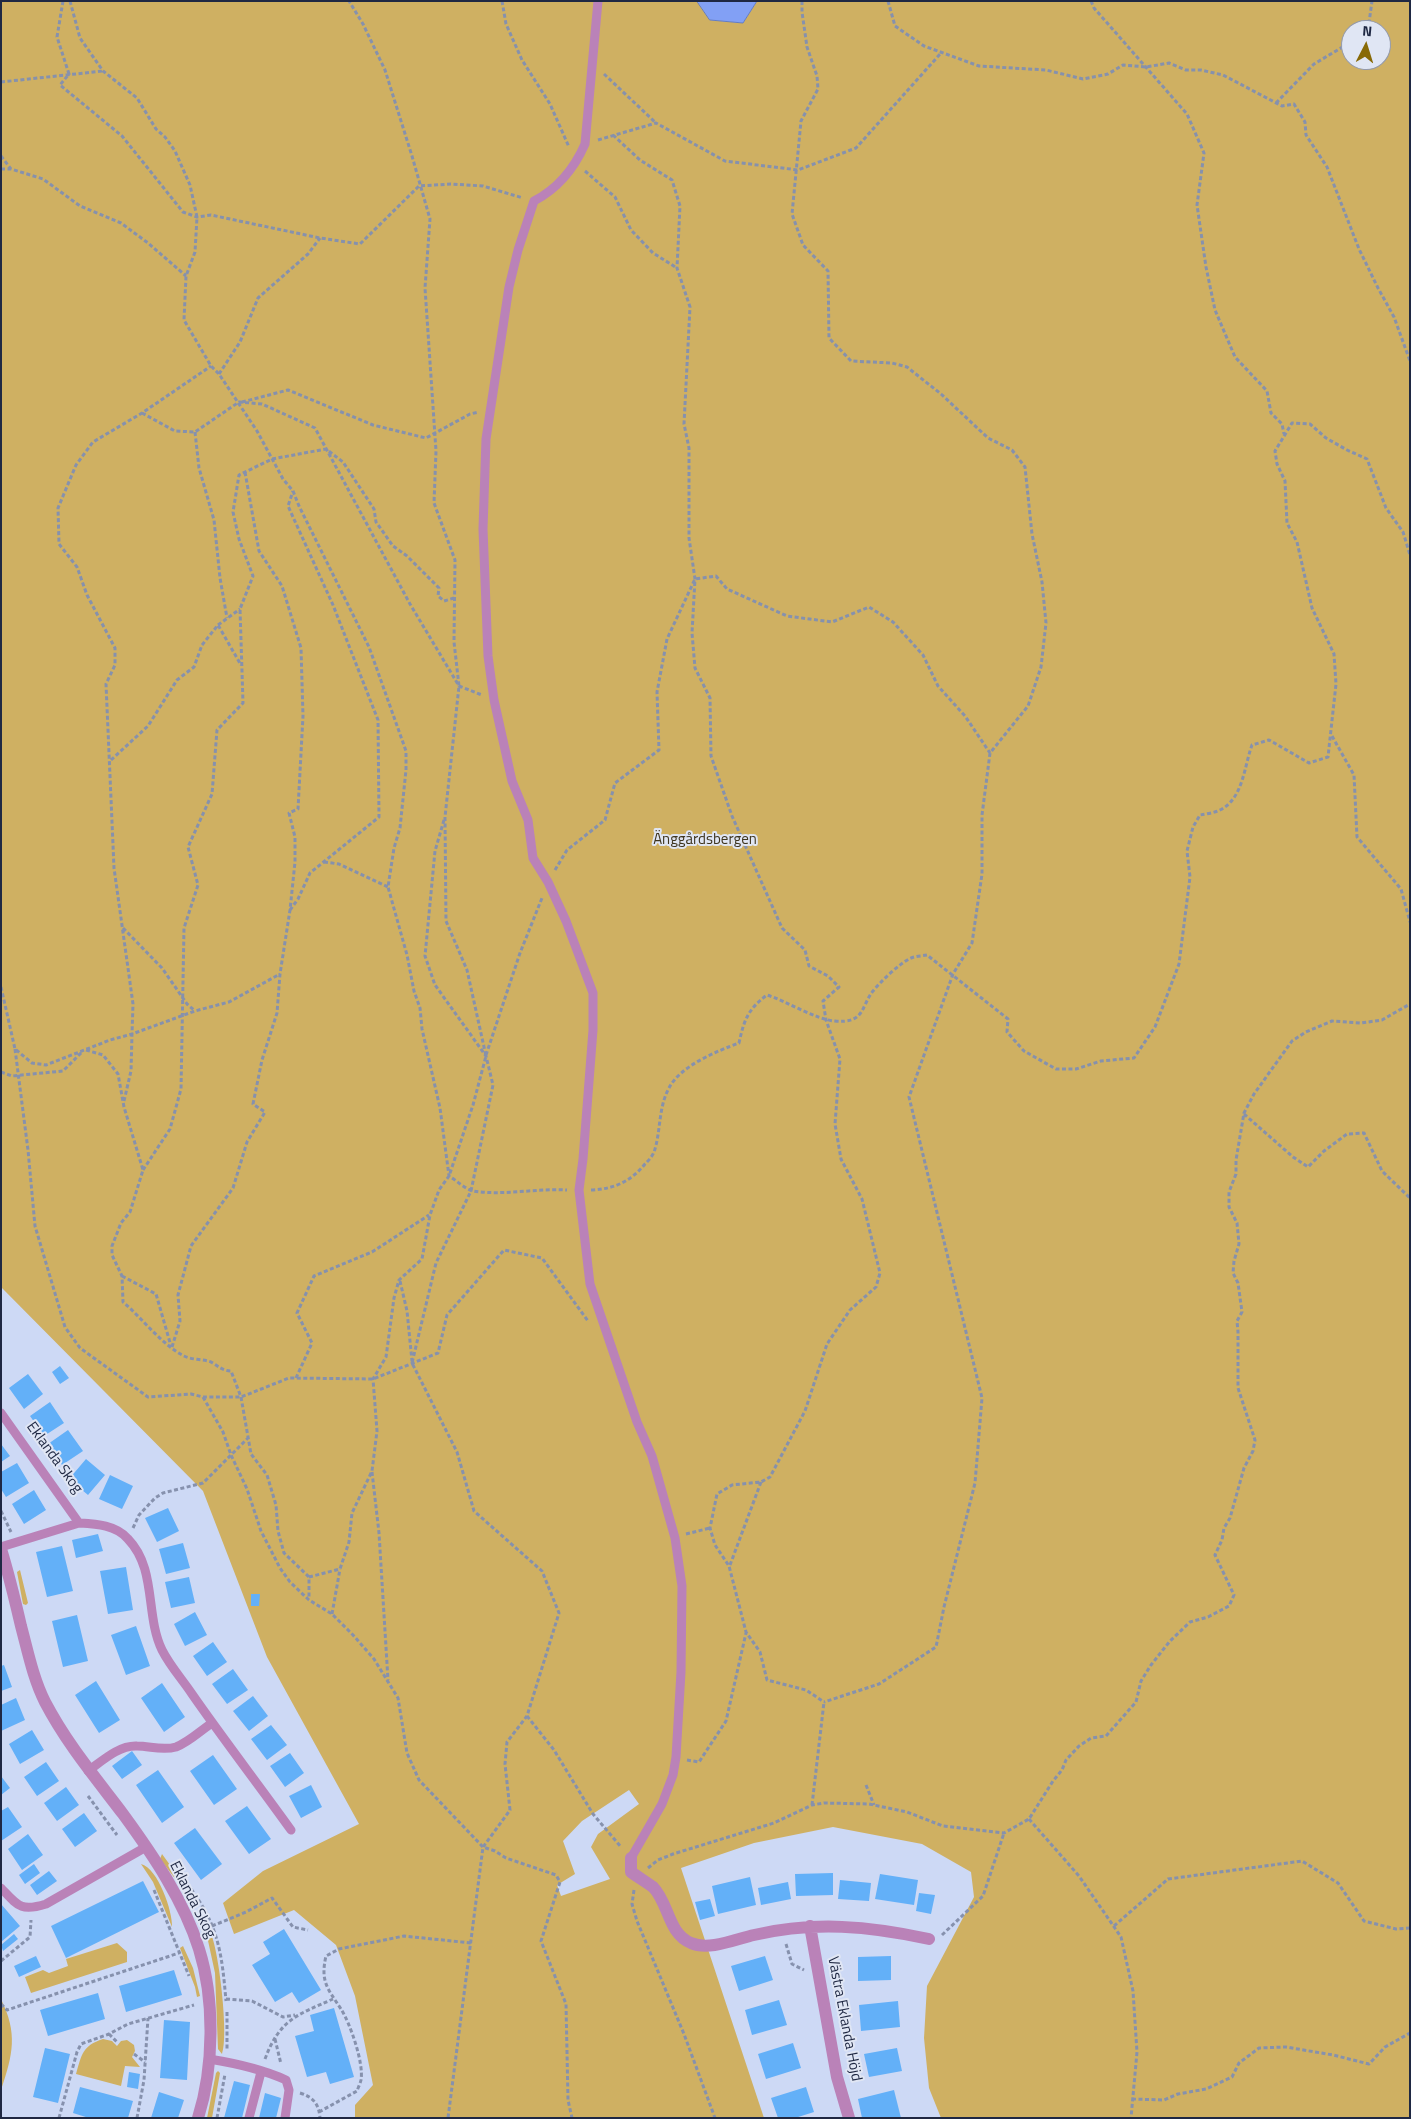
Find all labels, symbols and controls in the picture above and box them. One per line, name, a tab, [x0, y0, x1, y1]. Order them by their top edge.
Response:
north arrow	[1341, 20, 1391, 70]
text: N	[1362, 20, 1373, 41]
park label: Änggårdsbergen	[653, 831, 757, 849]
street label: Eklanda Skog	[22, 1419, 86, 1497]
street label: Eklanda Skog	[165, 1858, 219, 1942]
street label: Västra Eklanda Höjd	[823, 1955, 865, 2083]

